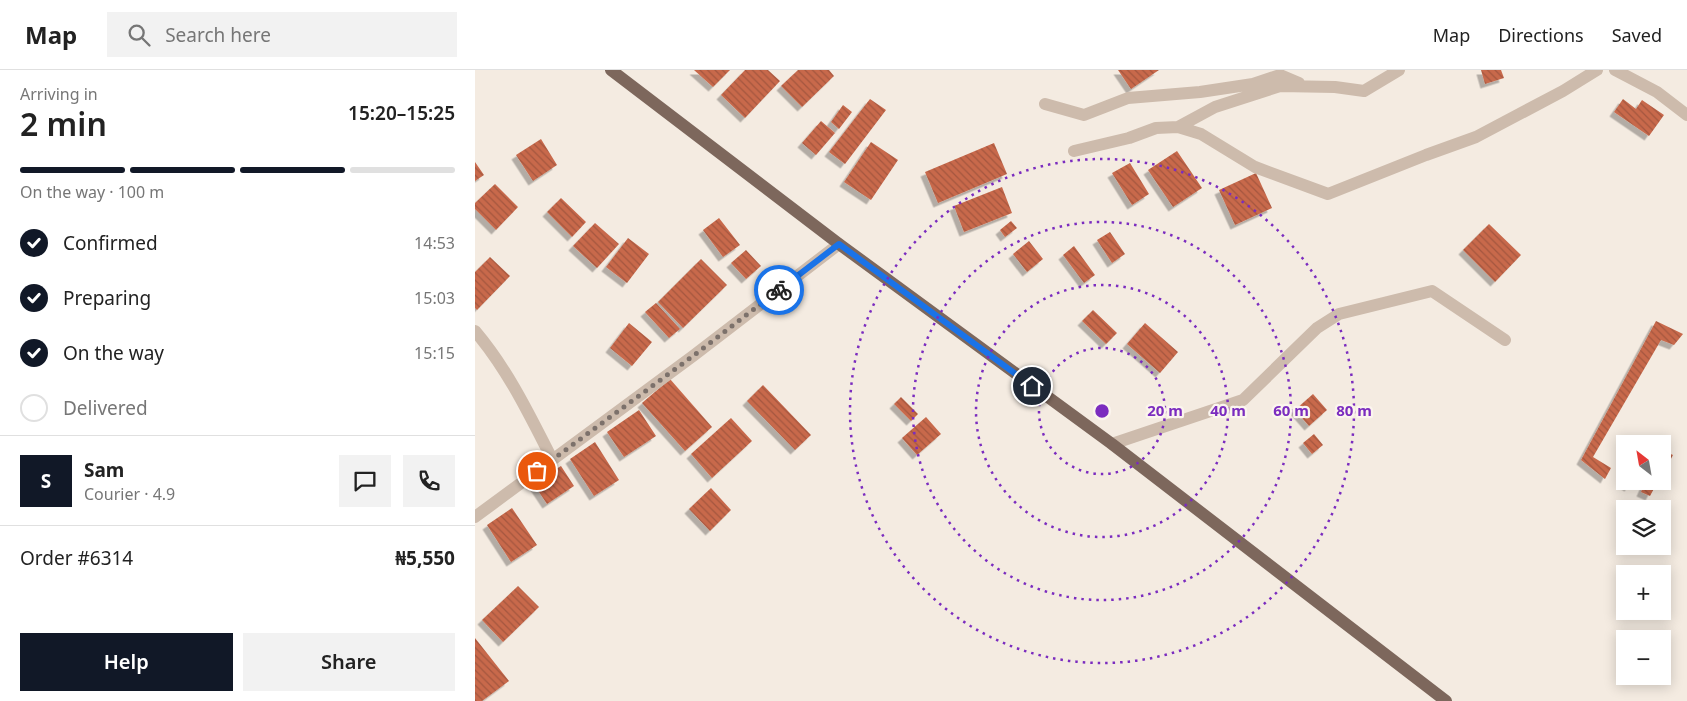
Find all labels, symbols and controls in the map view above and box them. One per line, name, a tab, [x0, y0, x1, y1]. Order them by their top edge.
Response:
search box	[107, 12, 457, 57]
text: Map	[25, 18, 77, 51]
icon: search	[125, 21, 153, 49]
text: Search here	[165, 22, 271, 48]
text: Map	[1433, 23, 1470, 47]
text: Directions	[1498, 23, 1584, 47]
text: Saved	[1612, 23, 1662, 47]
text: Arriving in	[20, 83, 98, 105]
text: 15:20–15:25	[348, 100, 455, 126]
text: 2 min	[20, 102, 107, 145]
text: On the way · 100 m	[20, 181, 164, 203]
icon: check	[20, 229, 48, 257]
text: Confirmed	[63, 230, 158, 256]
text: 14:53	[414, 232, 455, 254]
courier	[754, 265, 804, 315]
icon: bike	[765, 276, 793, 304]
icon: check	[20, 284, 48, 312]
text: Preparing	[63, 285, 151, 311]
text: 15:03	[414, 287, 455, 309]
icon: check	[20, 339, 48, 367]
text: On the way	[63, 340, 164, 366]
text: 15:15	[414, 342, 455, 364]
pin	[1011, 365, 1053, 407]
icon: home	[1018, 372, 1046, 400]
text: Delivered	[63, 395, 148, 421]
text: 20 m	[1147, 400, 1183, 420]
text: 40 m	[1210, 400, 1246, 420]
text: 60 m	[1273, 400, 1309, 420]
text: 80 m	[1336, 400, 1372, 420]
centre of rings	[1093, 402, 1111, 420]
north arrow	[1616, 435, 1671, 490]
map controls	[1616, 435, 1671, 685]
pin	[516, 450, 558, 492]
button: chat	[339, 455, 391, 507]
button: phone	[403, 455, 455, 507]
text: Sam	[84, 457, 124, 483]
icon: bag	[523, 457, 551, 485]
text: S	[41, 468, 51, 494]
text: Courier · 4.9	[84, 483, 175, 505]
button: layers	[1616, 500, 1671, 555]
text: Order #6314	[20, 545, 133, 571]
text: ₦5,550	[395, 545, 455, 571]
button: +	[1616, 565, 1671, 620]
button: −	[1616, 630, 1671, 685]
button: Help	[20, 633, 233, 691]
button: Share	[243, 633, 455, 691]

